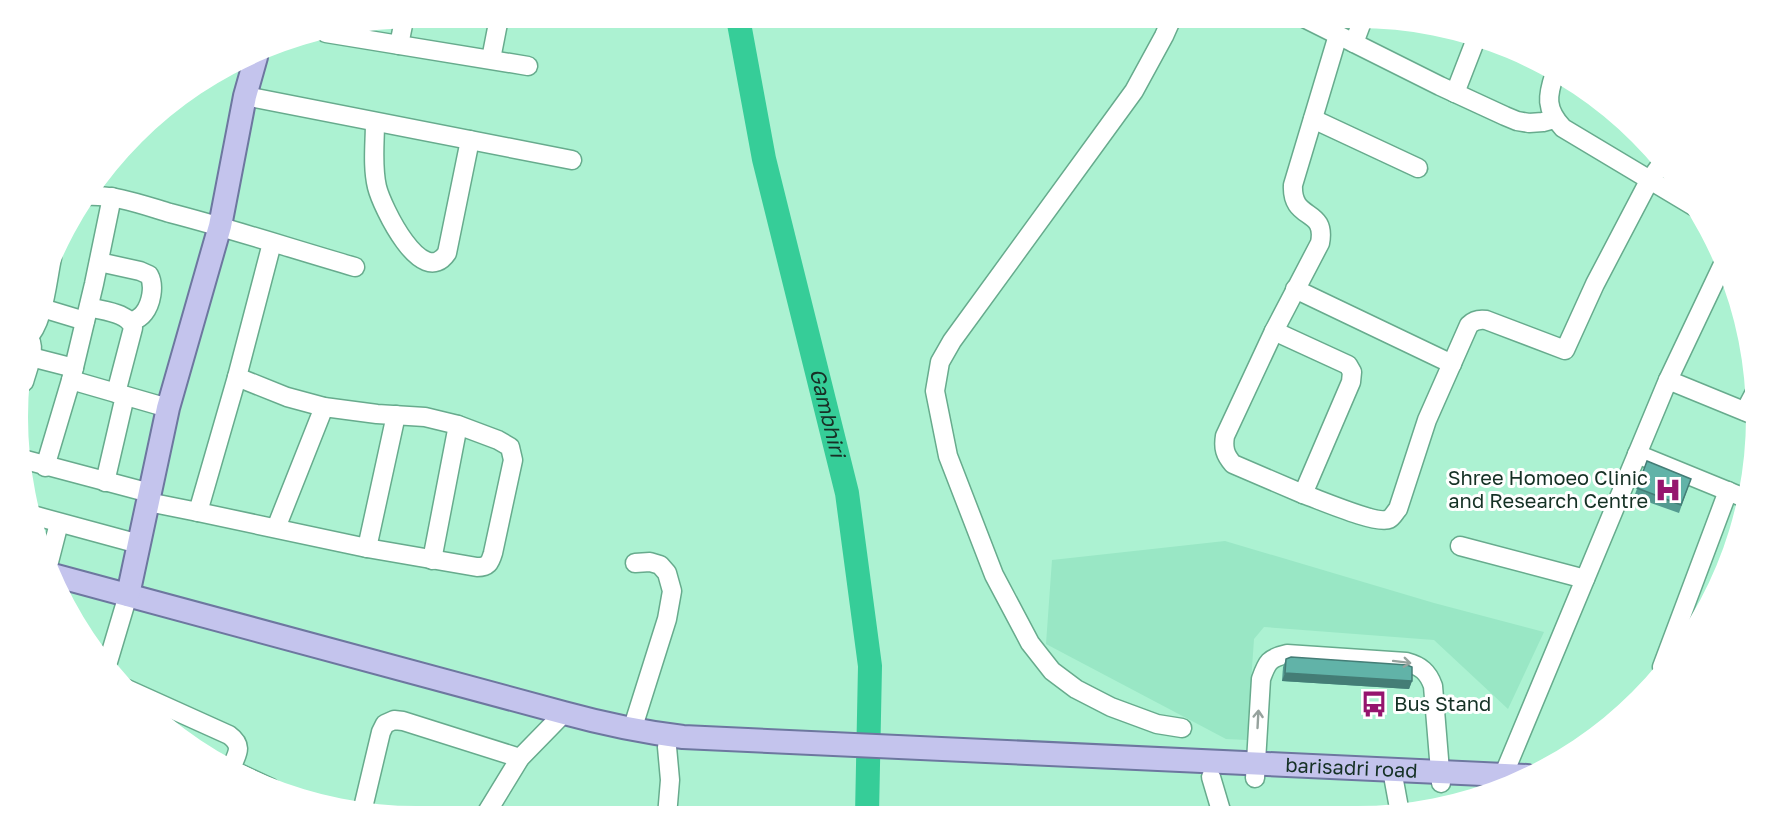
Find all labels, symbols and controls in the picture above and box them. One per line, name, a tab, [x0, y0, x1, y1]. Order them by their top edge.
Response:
water label: Gambhiri	[805, 366, 852, 462]
place label: Shree Homoeo Clinic and Research Centre	[1448, 465, 1648, 512]
hospital icon: Shree Homoeo Clinic and Research Centre	[1653, 475, 1683, 505]
one-way arrow	[1391, 657, 1411, 668]
bus stop icon: Bus Stand	[1359, 689, 1389, 719]
place label: Bus Stand	[1394, 691, 1491, 715]
one-way arrow	[1252, 710, 1263, 730]
street label: barisadri road	[1285, 752, 1418, 782]

